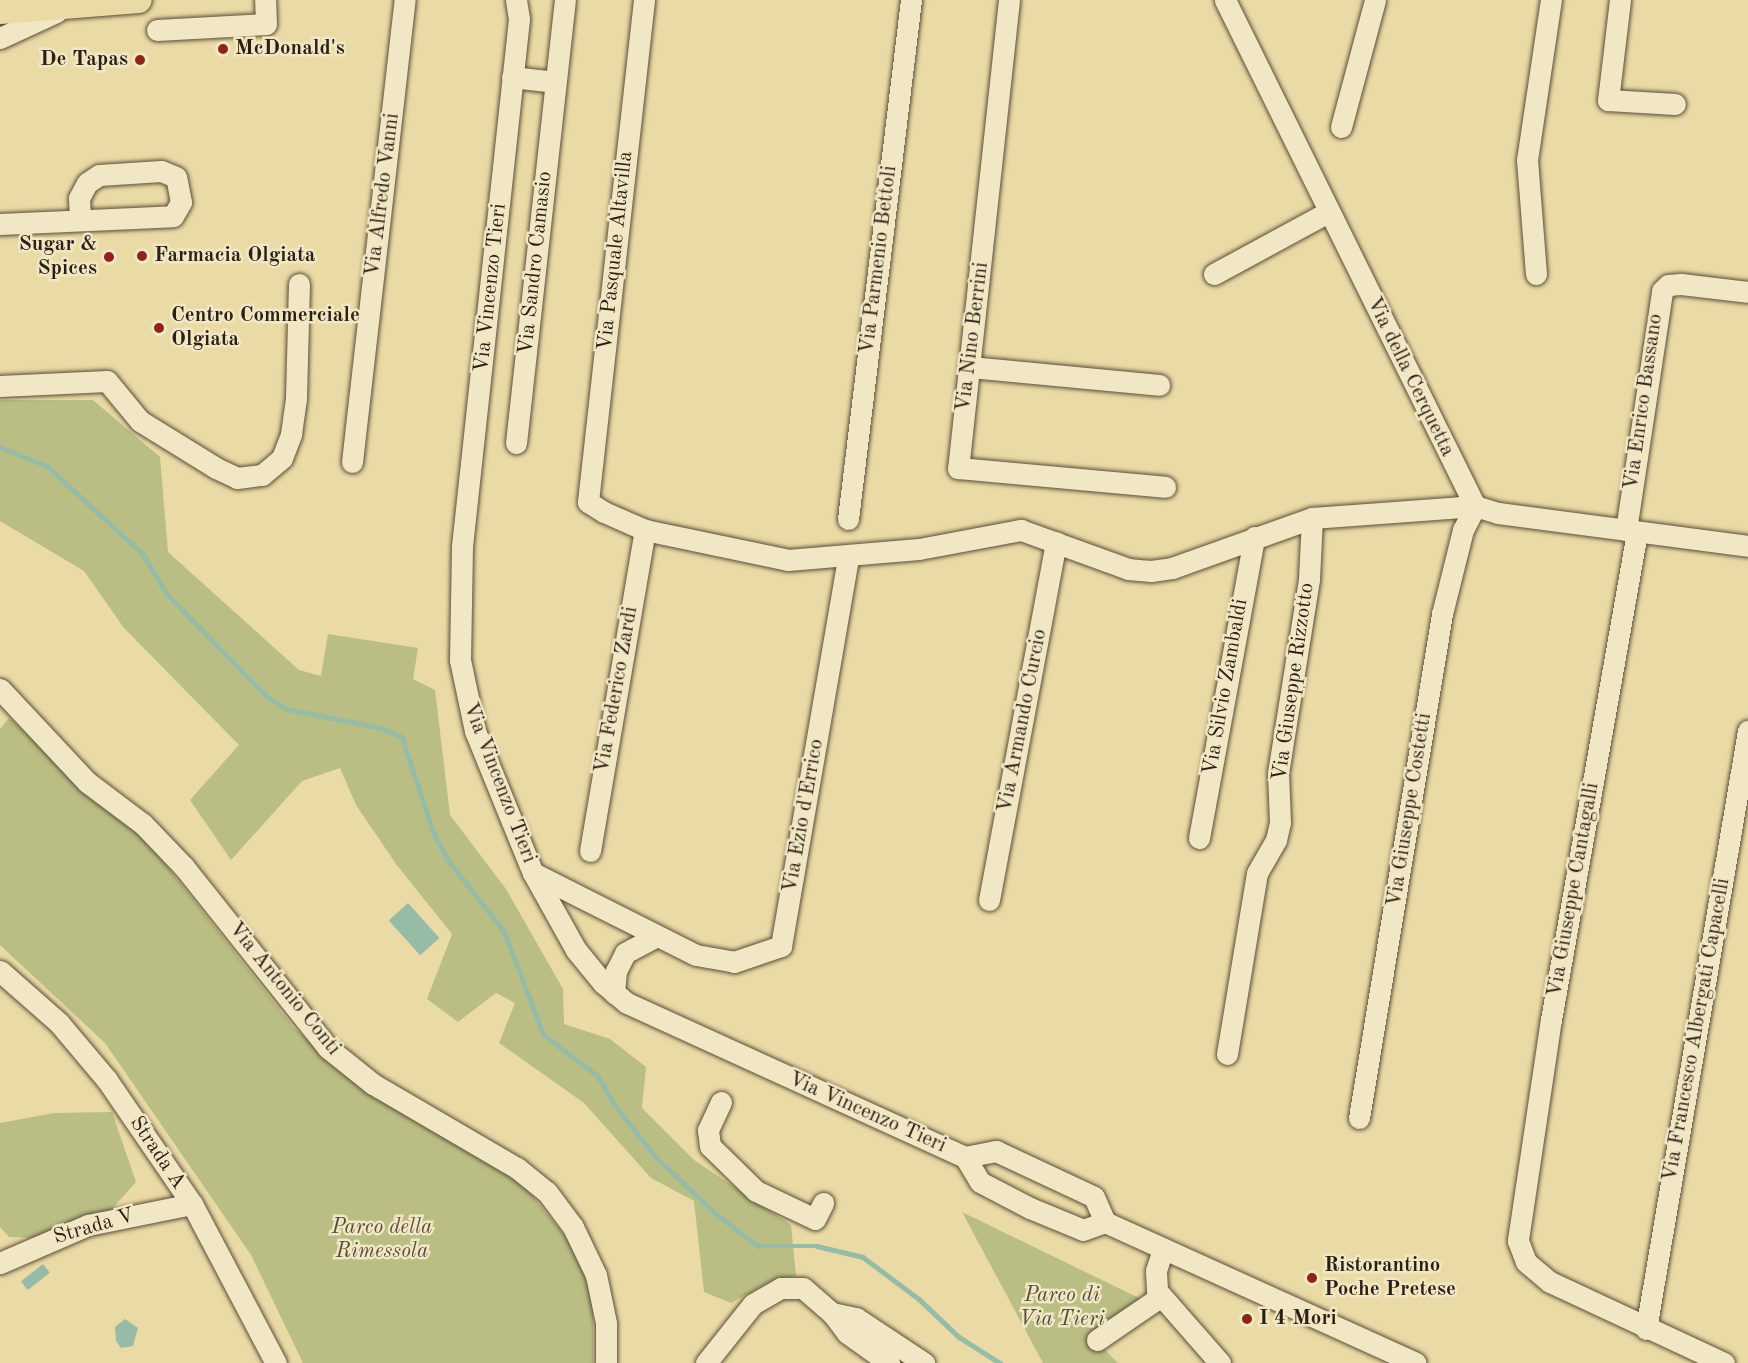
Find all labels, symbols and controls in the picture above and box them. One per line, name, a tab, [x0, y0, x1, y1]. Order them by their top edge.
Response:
place label: McDonald's	[235, 36, 345, 62]
marker: McDonald's	[216, 42, 230, 56]
place label: De Tapas	[40, 47, 128, 73]
marker: De Tapas	[133, 53, 147, 67]
street label: Via Alfredo Vanni	[360, 112, 406, 278]
street label: Via Pasquale Altavilla	[593, 150, 639, 352]
street label: Via Parmenio Bettoli	[855, 164, 903, 356]
street label: Via Sandro Camasio	[514, 170, 558, 356]
street label: Via Vincenzo Tieri	[470, 202, 512, 374]
place label: Sugar & Spices	[19, 232, 97, 282]
place label: Farmacia Olgiata	[154, 243, 315, 269]
marker: Farmacia Olgiata	[135, 249, 149, 263]
marker: Sugar & Spices	[102, 250, 116, 264]
street label: Via Nino Berrini	[951, 261, 995, 413]
street label: Via della Cerquetta	[1360, 293, 1460, 461]
place label: Centro Commerciale Olgiata	[171, 303, 360, 353]
street label: Via Enrico Bassano	[1619, 312, 1669, 492]
marker: Centro Commerciale Olgiata	[152, 321, 166, 335]
street label: Via Giuseppe Rizzotto	[1268, 581, 1320, 783]
street label: Via Silvio Zambaldi	[1198, 597, 1254, 777]
street label: Via Federico Zardi	[590, 604, 644, 776]
street label: Via Armando Curcio	[993, 627, 1053, 815]
street label: Via Vincenzo Tieri	[457, 699, 541, 867]
street label: Via Giuseppe Costetti	[1382, 711, 1438, 909]
street label: Via Ezio d'Errico	[778, 737, 830, 895]
street label: Via Giuseppe Cantagalli	[1543, 781, 1605, 999]
street label: Via Francesco Albergati Capacelli	[1658, 876, 1736, 1184]
street label: Via Antonio Conti	[222, 917, 346, 1061]
street label: Via Vincenzo Tieri	[784, 1067, 950, 1159]
street label: Strada A	[123, 1112, 191, 1194]
street label: Strada V	[51, 1203, 137, 1251]
park label: Parco della Rimessola	[332, 1215, 432, 1265]
place label: Ristorantino Poche Pretese	[1324, 1253, 1456, 1303]
marker: Ristorantino Poche Pretese	[1305, 1271, 1319, 1285]
park label: Parco di Via Tieri	[1019, 1283, 1105, 1333]
place label: I 4 Mori	[1259, 1306, 1337, 1332]
marker: I 4 Mori	[1240, 1312, 1254, 1326]

